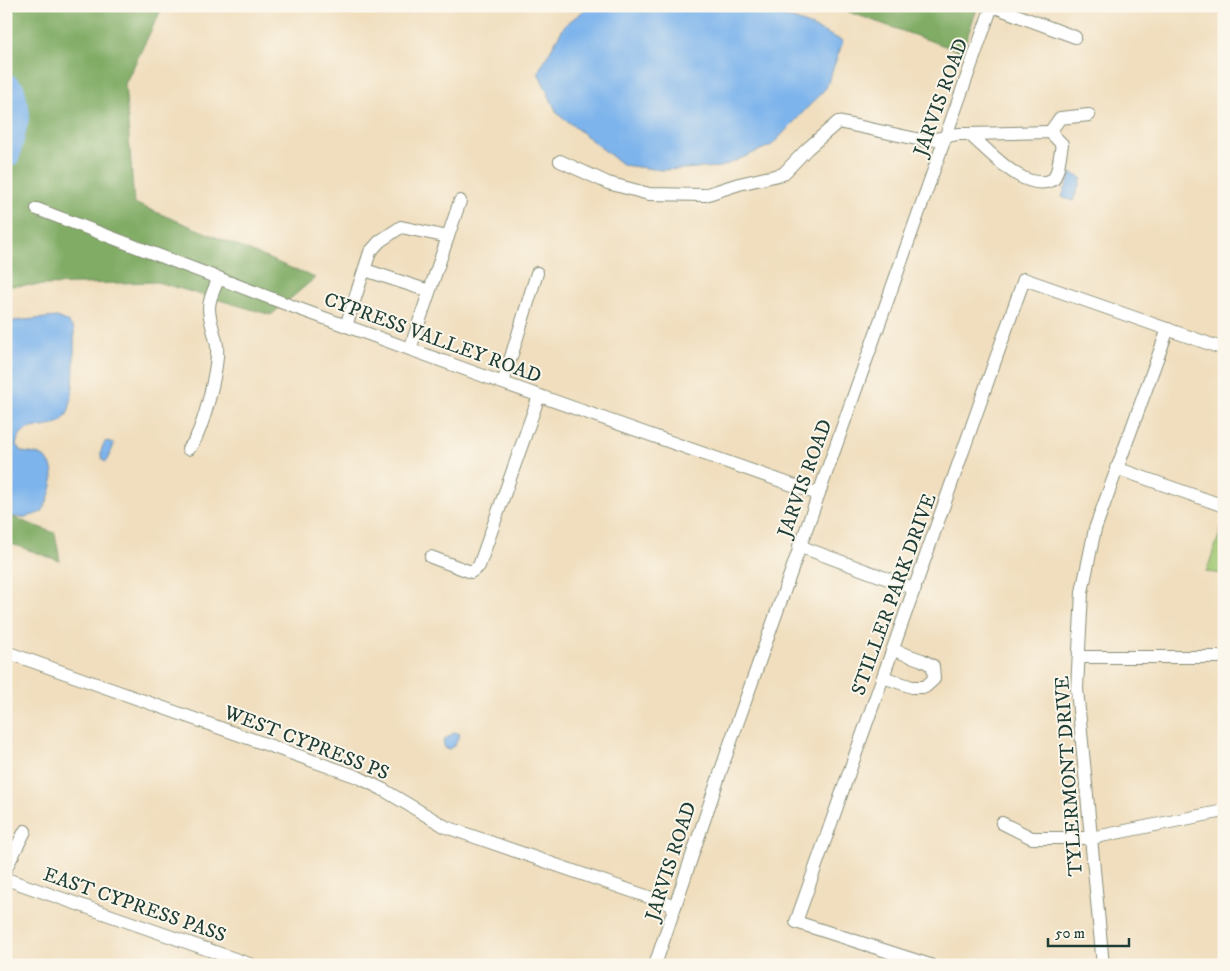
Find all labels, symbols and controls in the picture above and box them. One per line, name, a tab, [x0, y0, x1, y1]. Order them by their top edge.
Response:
street label: JARVIS ROAD	[908, 35, 974, 162]
street label: CYPRESS VALLEY ROAD	[320, 287, 545, 389]
street label: JARVIS ROAD	[772, 416, 838, 543]
street label: STILLER PARK DRIVE	[846, 490, 943, 699]
street label: TYLERMONT DRIVE	[1050, 675, 1089, 877]
street label: WEST CYPRESS PS	[219, 700, 393, 786]
street label: JARVIS ROAD	[640, 799, 702, 926]
street label: EAST CYPRESS PASS	[40, 862, 229, 949]
scale bar	[1048, 916, 1129, 948]
text: 50 m	[1055, 924, 1085, 943]

